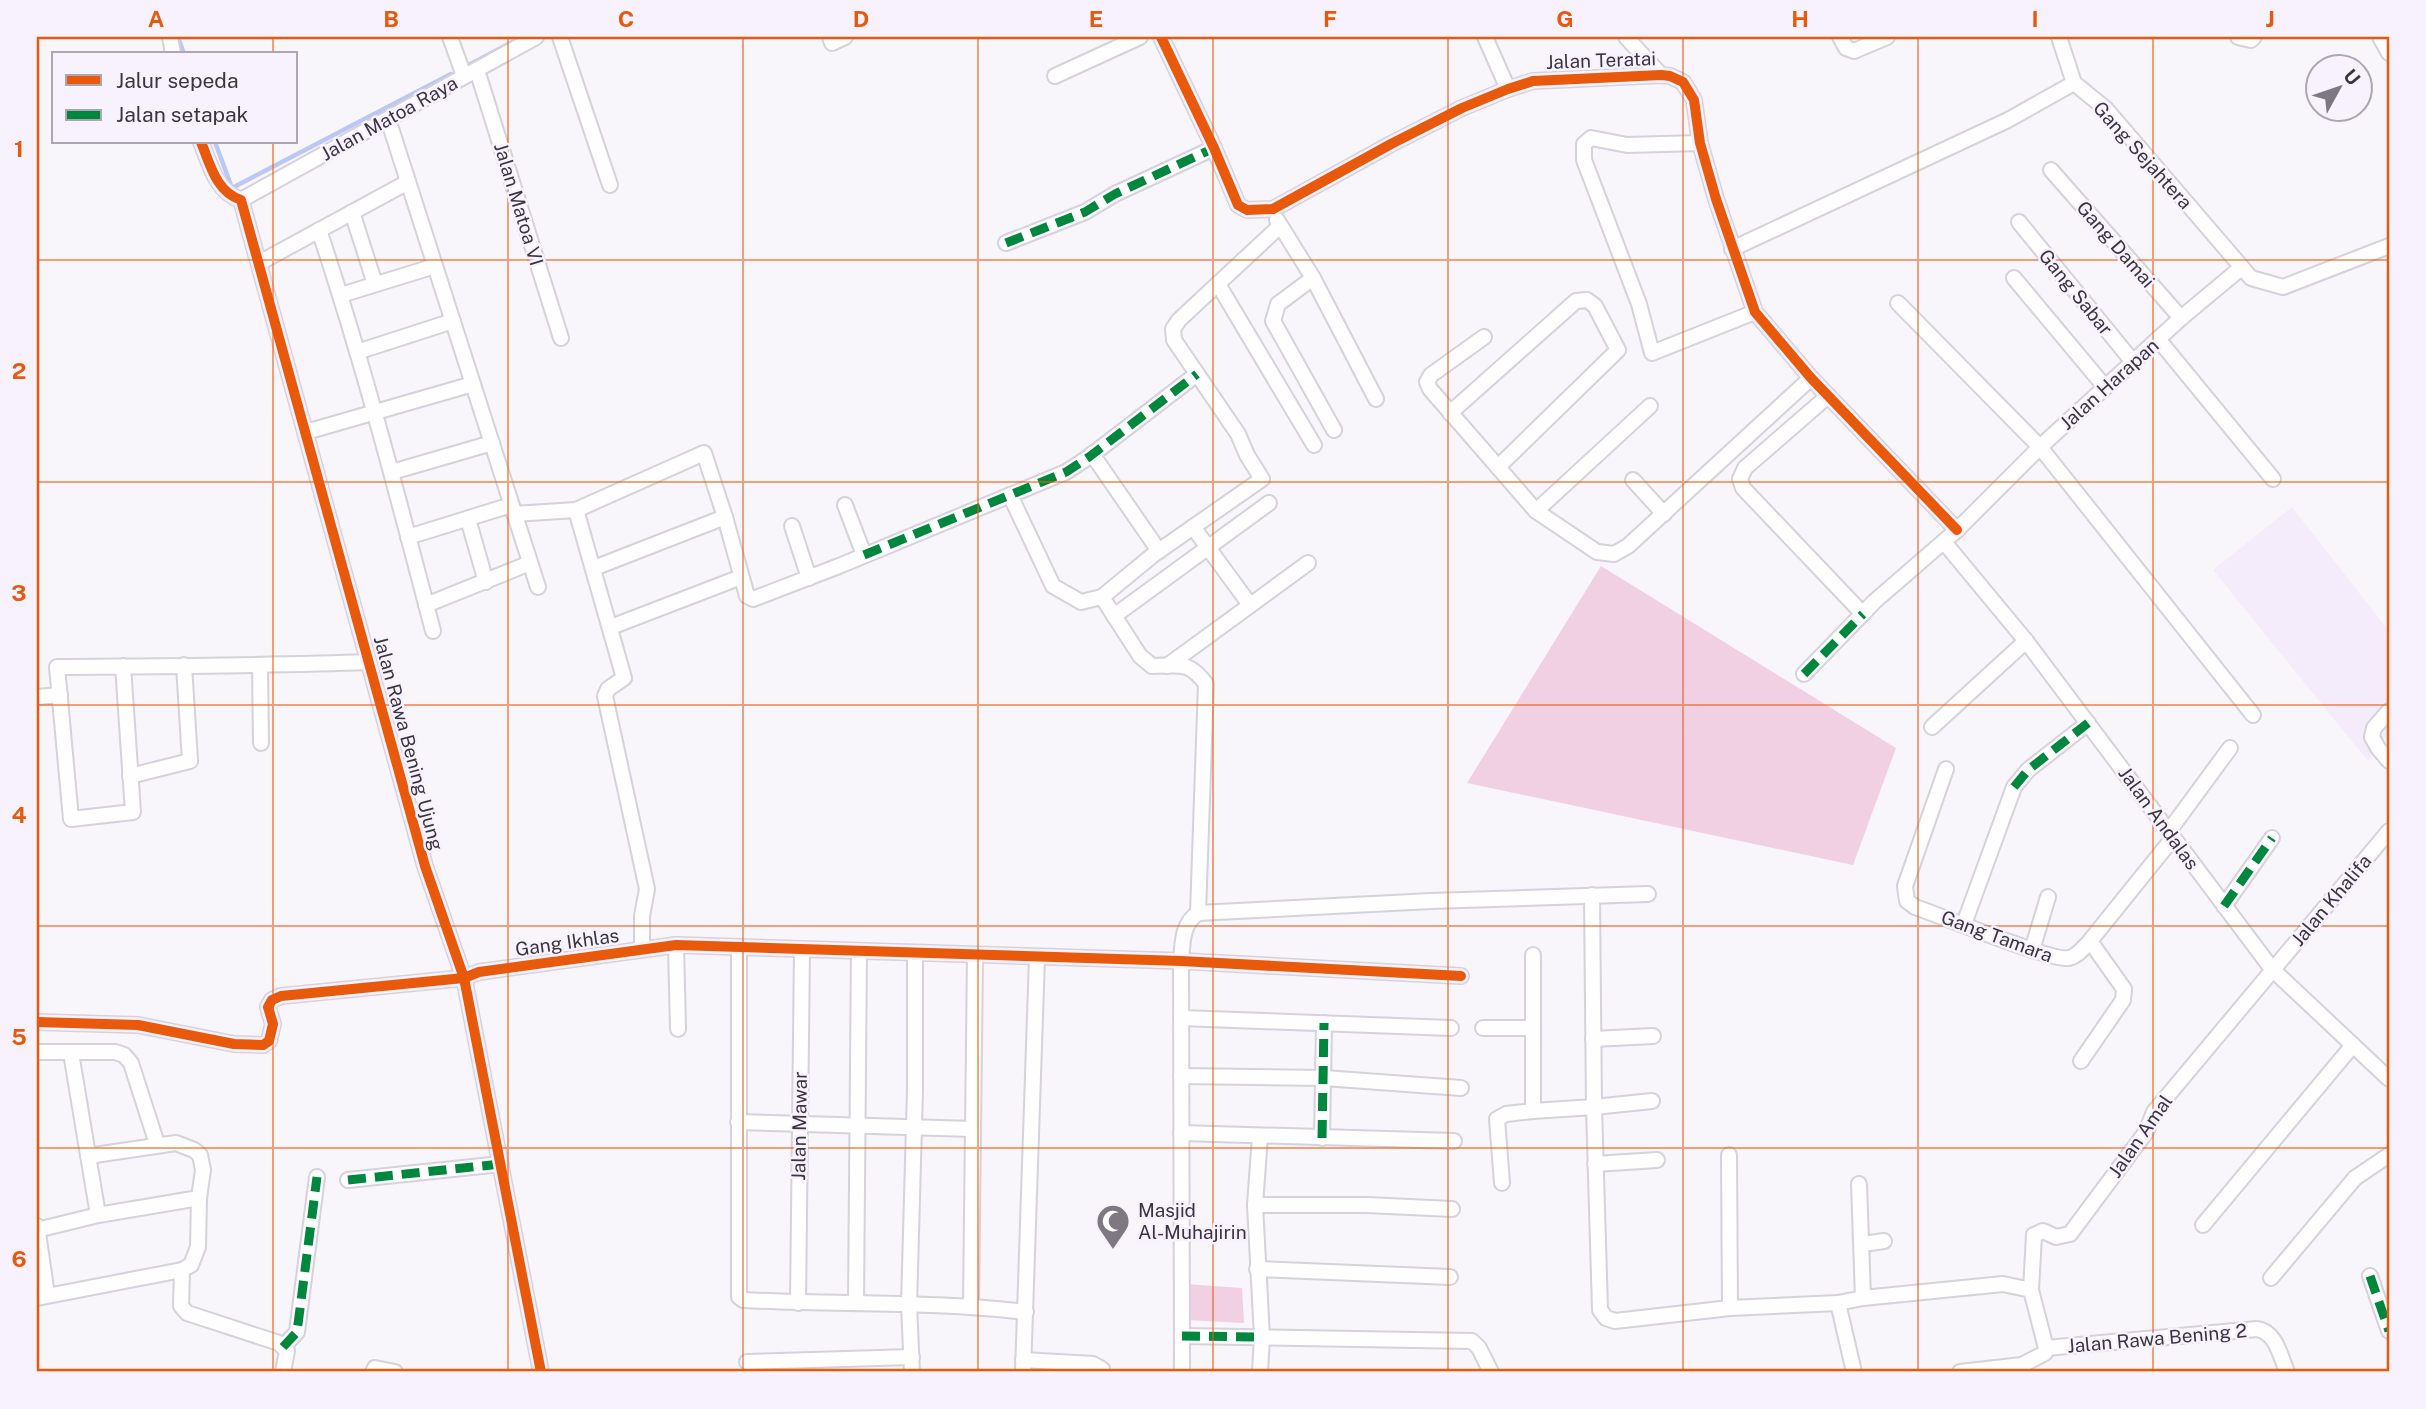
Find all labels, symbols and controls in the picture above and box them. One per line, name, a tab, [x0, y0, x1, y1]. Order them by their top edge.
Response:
text: A	[148, 5, 165, 32]
text: B	[383, 5, 399, 32]
text: C	[618, 5, 634, 32]
text: D	[853, 5, 869, 32]
text: E	[1089, 5, 1103, 32]
text: F	[1323, 5, 1337, 32]
text: G	[1556, 5, 1574, 32]
text: H	[1791, 5, 1809, 32]
text: I	[2031, 5, 2039, 32]
text: J	[2265, 5, 2275, 32]
street label: Jalan Teratai	[1546, 47, 1656, 73]
legend	[52, 52, 298, 144]
north arrow	[2304, 52, 2374, 122]
text: U	[2339, 65, 2365, 89]
text: Jalur sepeda	[116, 68, 239, 93]
street label: Jalan Matoa Raya	[317, 71, 461, 165]
street label: Gang Sejahtera	[2089, 97, 2197, 213]
text: Jalan setapak	[116, 102, 249, 127]
text: 1	[14, 135, 24, 162]
street label: Jalan Matoa VI	[490, 140, 548, 268]
street label: Gang Damai	[2073, 196, 2159, 292]
street label: Gang Sabar	[2035, 245, 2117, 339]
street label: Jalan Harapan	[2055, 334, 2163, 434]
text: 2	[12, 357, 26, 384]
text: 3	[11, 579, 27, 606]
street label: Jalan Rawa Bening Ujung	[370, 633, 448, 853]
street label: Jalan Andalas	[2114, 762, 2204, 874]
text: 4	[11, 801, 27, 828]
street label: Jalan Khalifa	[2286, 850, 2376, 950]
street label: Gang Tamara	[1938, 906, 2056, 966]
street label: Gang Ikhlas	[514, 924, 620, 960]
text: 5	[11, 1023, 27, 1050]
street label: Jalan Mawar	[787, 1071, 811, 1181]
street label: Jalan Amal	[2104, 1090, 2176, 1182]
place label: Masjid Al-Muhajirin	[1138, 1199, 1247, 1243]
mosque icon: Masjid Al-Muhajirin	[1094, 1202, 1132, 1251]
text: 6	[11, 1245, 27, 1272]
street label: Jalan Rawa Bening 2	[2066, 1319, 2248, 1357]

